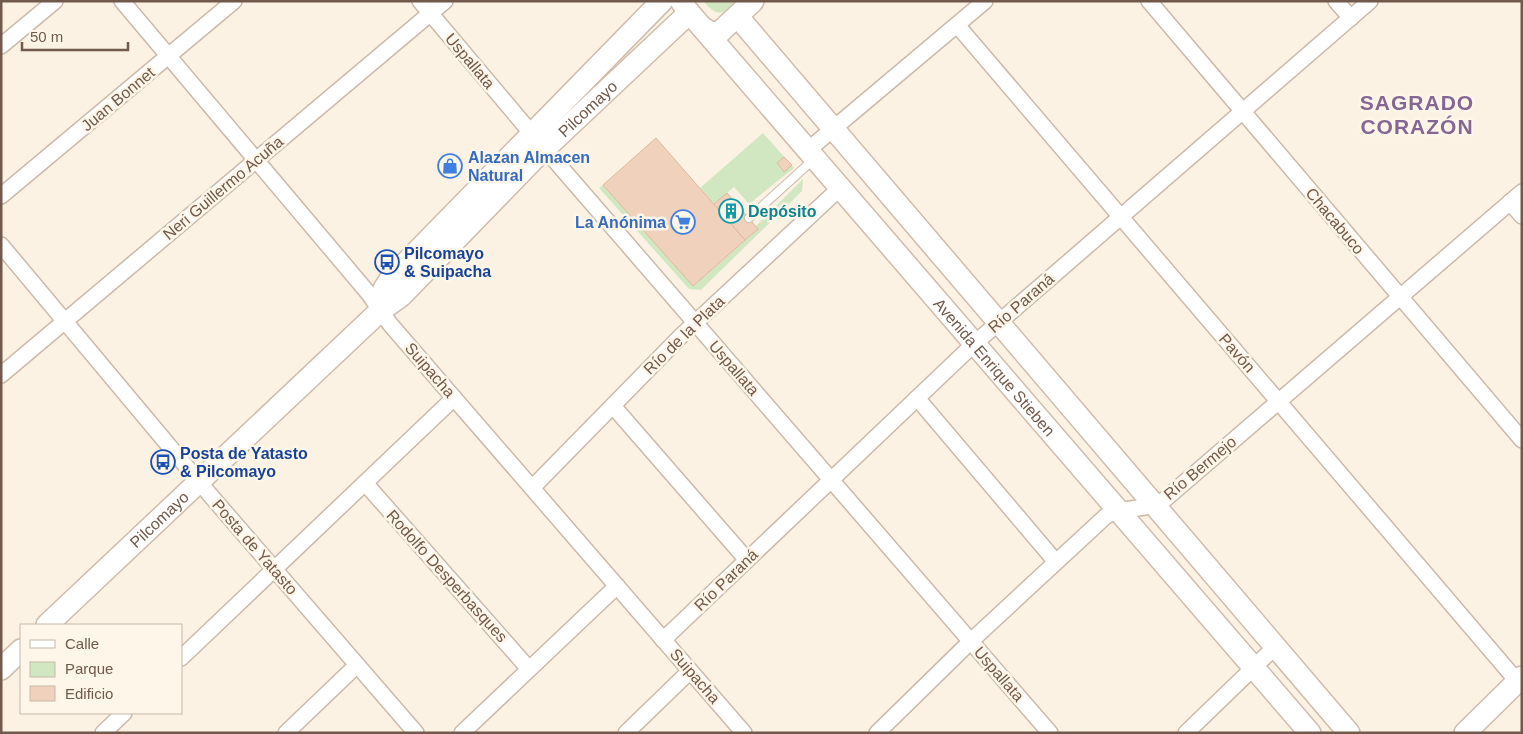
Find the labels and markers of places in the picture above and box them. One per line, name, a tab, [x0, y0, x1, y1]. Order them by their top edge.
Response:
place label: Alazan Almacen Natural	[468, 149, 590, 184]
shop icon: Alazan Almacen Natural	[437, 153, 463, 179]
building icon: Depósito	[718, 198, 744, 224]
place label: Depósito	[748, 203, 817, 220]
supermarket icon: La Anónima	[670, 209, 696, 235]
place label: La Anónima	[575, 214, 666, 231]
place label: Pilcomayo & Suipacha	[404, 245, 491, 280]
bus stop icon: Pilcomayo & Suipacha	[374, 249, 400, 275]
place label: Posta de Yatasto & Pilcomayo	[180, 445, 308, 480]
bus stop icon: Posta de Yatasto & Pilcomayo	[150, 449, 176, 475]

